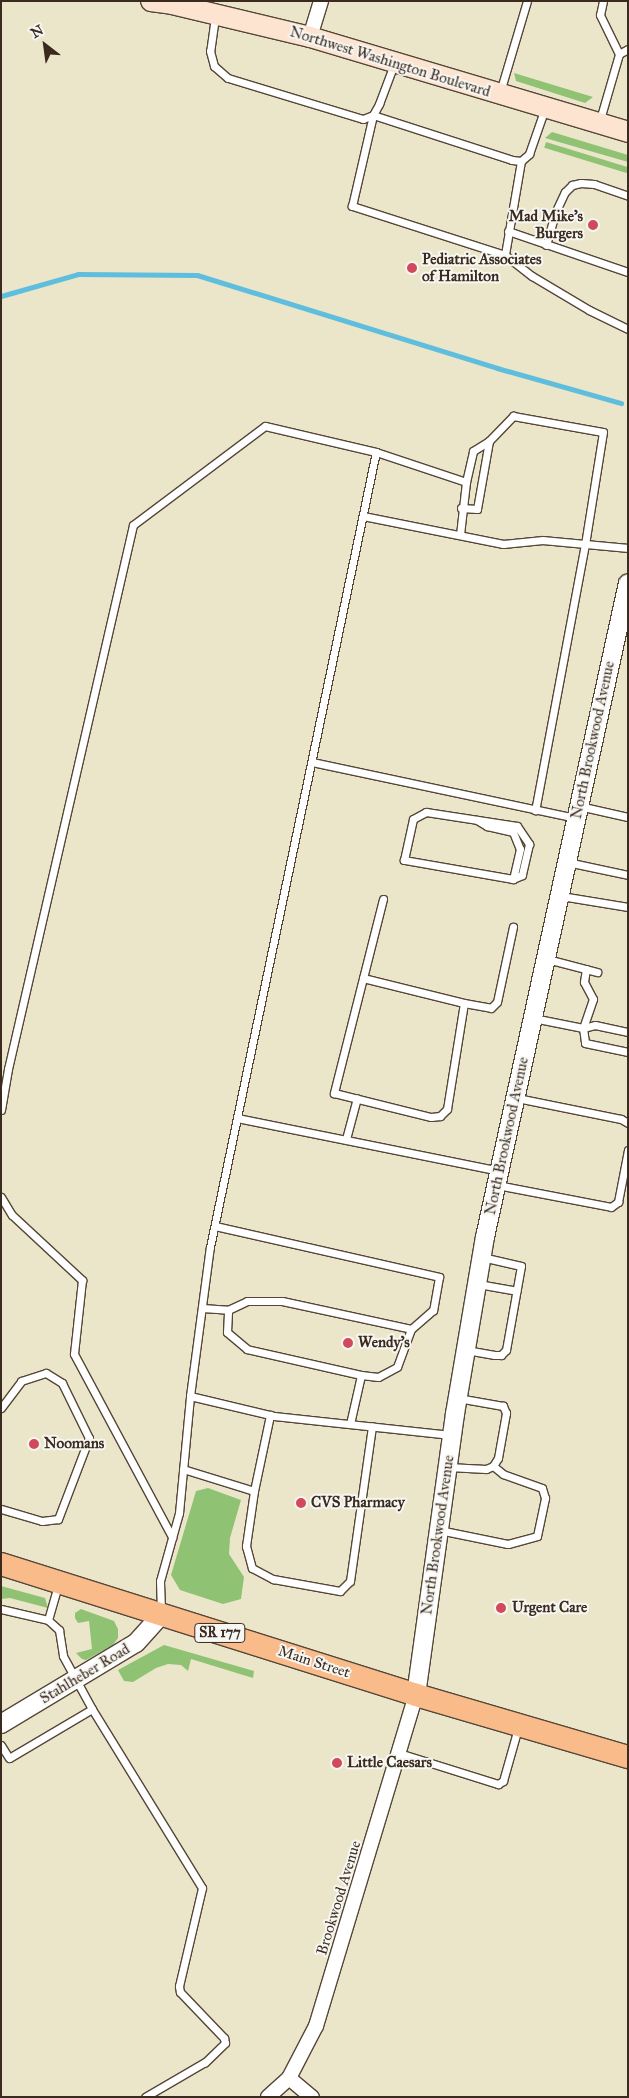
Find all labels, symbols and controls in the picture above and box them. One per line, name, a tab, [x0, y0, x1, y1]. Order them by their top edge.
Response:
north arrow	[20, 20, 70, 70]
text: N	[28, 21, 47, 42]
street label: Northwest Washington Boulevard	[288, 23, 492, 101]
place label: Mad Mike's Burgers	[509, 207, 583, 242]
marker: Mad Mike's Burgers	[587, 219, 599, 231]
place label: Pediatric Associates of Hamilton	[422, 250, 542, 285]
marker: Pediatric Associates of Hamilton	[406, 262, 418, 274]
street label: North Brookwood Avenue	[567, 659, 619, 821]
street label: North Brookwood Avenue	[481, 1055, 533, 1217]
place label: Wendy's	[358, 1334, 410, 1352]
marker: Wendy's	[342, 1337, 354, 1349]
place label: Noomans	[44, 1435, 104, 1453]
marker: Noomans	[28, 1438, 40, 1450]
street label: North Brookwood Avenue	[418, 1454, 458, 1616]
place label: CVS Pharmacy	[311, 1494, 405, 1512]
marker: CVS Pharmacy	[295, 1497, 307, 1509]
place label: Urgent Care	[512, 1599, 587, 1617]
marker: Urgent Care	[494, 1601, 508, 1615]
road number: SR 177	[194, 1622, 246, 1645]
street label: Stahlheber Road	[37, 1640, 133, 1708]
street label: Main Street	[276, 1642, 352, 1682]
place label: Little Caesars	[347, 1754, 432, 1772]
marker: Little Caesars	[331, 1757, 343, 1769]
street label: Brookwood Avenue	[313, 1839, 365, 1957]

